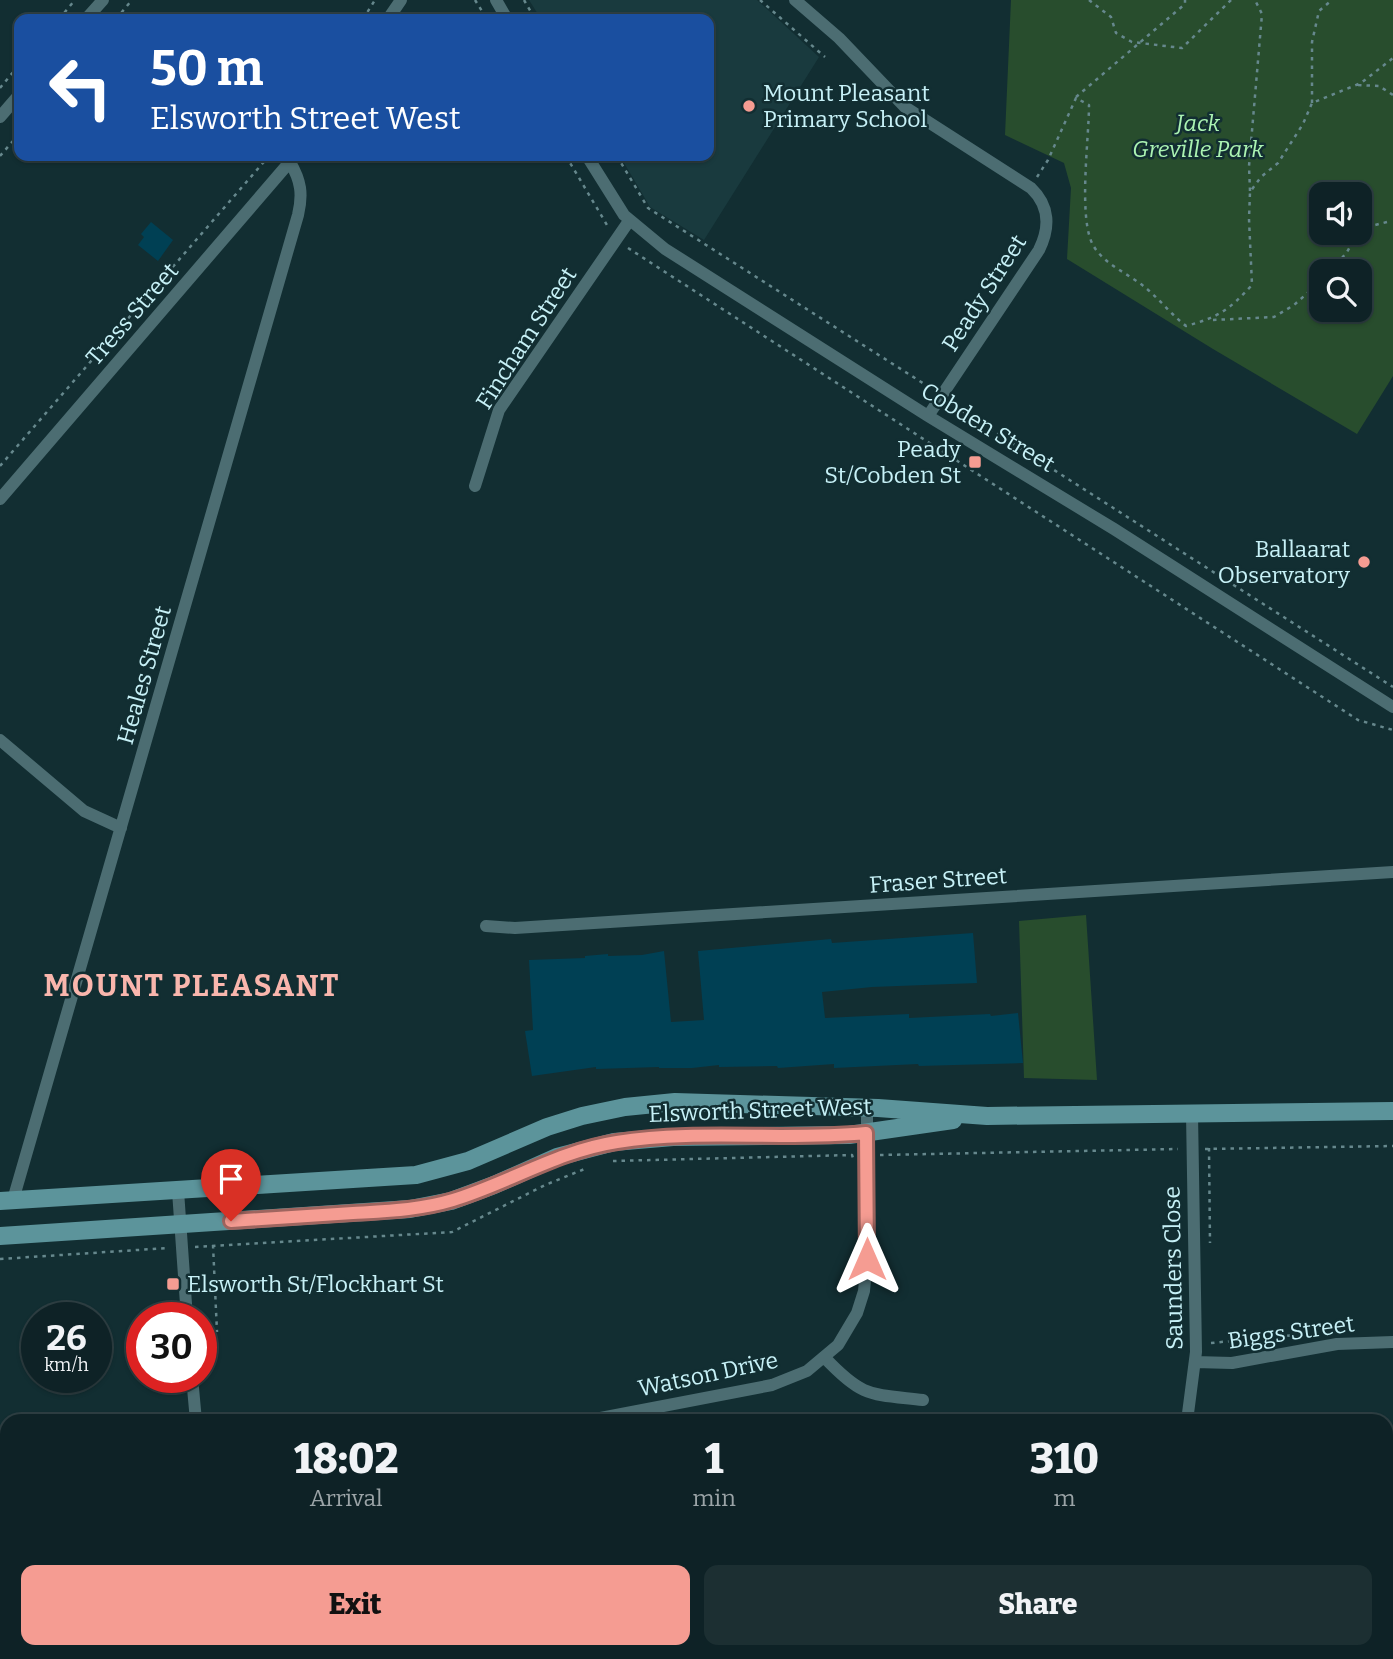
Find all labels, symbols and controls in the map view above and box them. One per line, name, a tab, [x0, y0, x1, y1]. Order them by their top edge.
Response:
text: 50 m	[150, 39, 263, 98]
icon: left	[35, 42, 126, 133]
place label: Mount Pleasant Primary School	[763, 79, 930, 133]
marker: Mount Pleasant Primary School	[741, 98, 757, 114]
text: Elsworth Street West	[150, 99, 461, 137]
park label: Jack Greville Park	[1132, 109, 1264, 163]
map controls	[1309, 182, 1372, 322]
button: sound	[1309, 182, 1372, 245]
street label: Peady Street	[936, 229, 1032, 357]
street label: Tress Street	[80, 257, 184, 371]
button: search	[1309, 259, 1372, 322]
street label: Fincham Street	[470, 262, 582, 414]
street label: Cobden Street	[916, 376, 1060, 478]
place label: Peady St/Cobden St	[824, 435, 962, 489]
marker: Peady St/Cobden St	[967, 454, 983, 470]
place label: Ballaarat Observatory	[1218, 535, 1351, 589]
marker: Ballaarat Observatory	[1356, 554, 1372, 570]
street label: Heales Street	[111, 602, 177, 748]
street label: Fraser Street	[868, 861, 1008, 899]
district label: MOUNT PLEASANT	[44, 968, 340, 1004]
street label: Elsworth Street West	[648, 1092, 872, 1128]
pin	[201, 1149, 261, 1221]
icon: arrive	[212, 1160, 250, 1198]
street label: Saunders Close	[1158, 1186, 1188, 1350]
position arrow	[830, 1222, 904, 1296]
place label: Elsworth St/Flockhart St	[187, 1270, 444, 1298]
marker: Elsworth St/Flockhart St	[165, 1276, 181, 1292]
speed limit sign: 30	[126, 1302, 217, 1393]
street label: Biggs Street	[1226, 1309, 1356, 1355]
text: 26	[46, 1317, 87, 1359]
street label: Watson Drive	[635, 1346, 781, 1402]
text: km/h	[44, 1354, 89, 1376]
text: 18:02	[294, 1434, 399, 1484]
text: 1	[705, 1434, 723, 1484]
text: 310	[1030, 1434, 1099, 1484]
text: Arrival	[310, 1484, 383, 1512]
text: min	[692, 1484, 736, 1512]
text: m	[1053, 1484, 1075, 1512]
button: Exit	[21, 1565, 690, 1645]
button: Share	[704, 1565, 1372, 1645]

